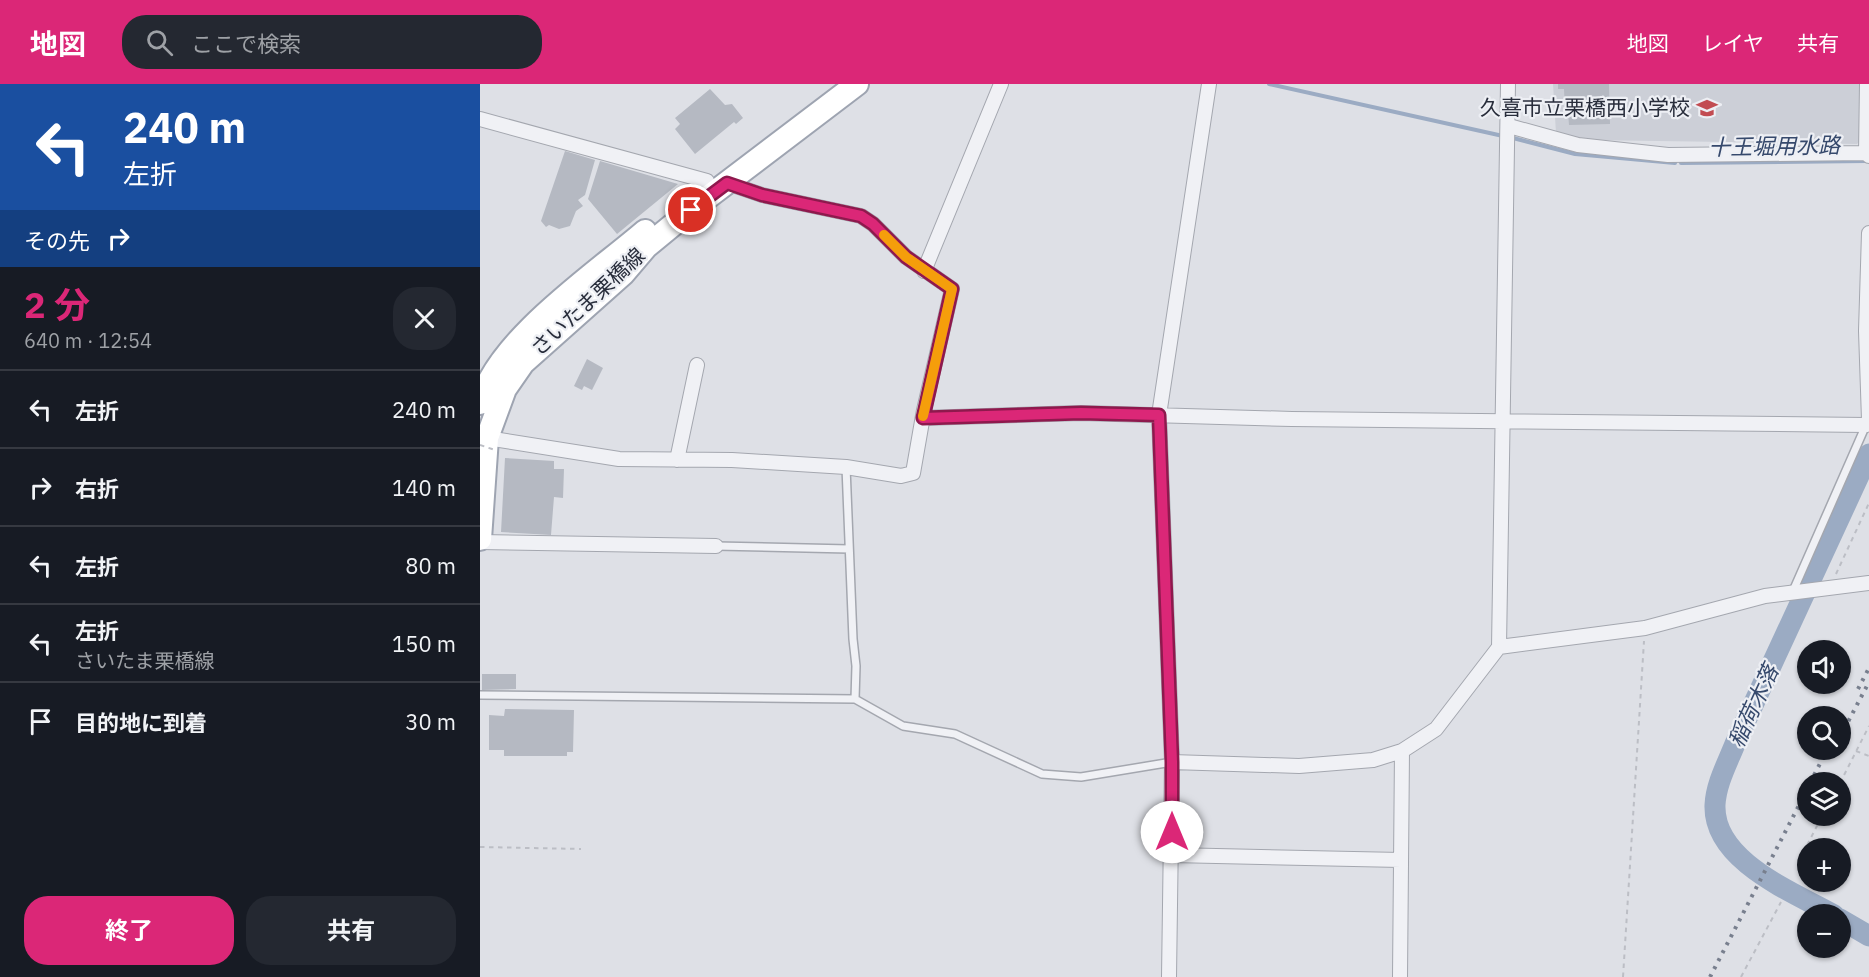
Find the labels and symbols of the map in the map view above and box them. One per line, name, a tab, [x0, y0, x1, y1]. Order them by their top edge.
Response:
place label: 久喜市立栗橋西小学校	[1480, 93, 1690, 121]
school or university icon: 久喜市立栗橋西小学校	[1695, 96, 1719, 120]
water label: 十王堀用水路	[1708, 130, 1842, 161]
pin	[665, 184, 716, 235]
street label: さいたま栗橋線	[524, 241, 650, 361]
water label: 稲荷木落	[1721, 657, 1786, 752]
position arrow	[1140, 800, 1204, 864]

